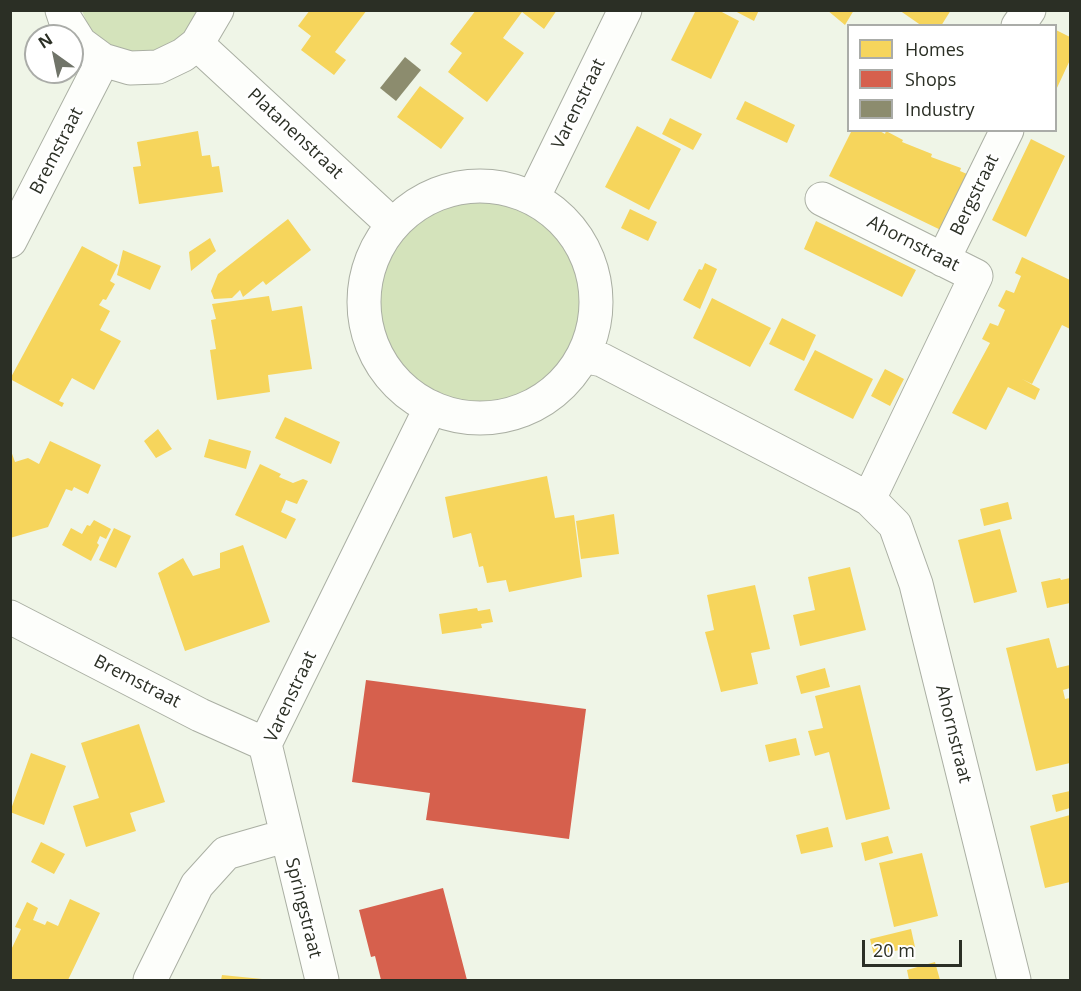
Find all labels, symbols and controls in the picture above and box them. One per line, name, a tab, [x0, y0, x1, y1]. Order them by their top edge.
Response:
north arrow	[24, 24, 84, 84]
legend	[847, 24, 1057, 132]
text: N	[34, 28, 57, 53]
text: Homes	[905, 37, 964, 61]
street label: Varenstraat	[548, 55, 610, 153]
text: Shops	[905, 67, 956, 91]
street label: Platanenstraat	[243, 84, 347, 184]
text: Industry	[905, 97, 975, 121]
street label: Bremstraat	[26, 104, 88, 198]
street label: Bergstraat	[946, 151, 1004, 239]
street label: Ahornstraat	[863, 212, 963, 276]
street label: Varenstraat	[261, 648, 321, 746]
street label: Bremstraat	[90, 651, 184, 713]
street label: Ahornstraat	[930, 683, 976, 785]
street label: Springstraat	[280, 856, 326, 960]
scale bar	[865, 928, 966, 966]
text: 20 m	[873, 938, 915, 962]

